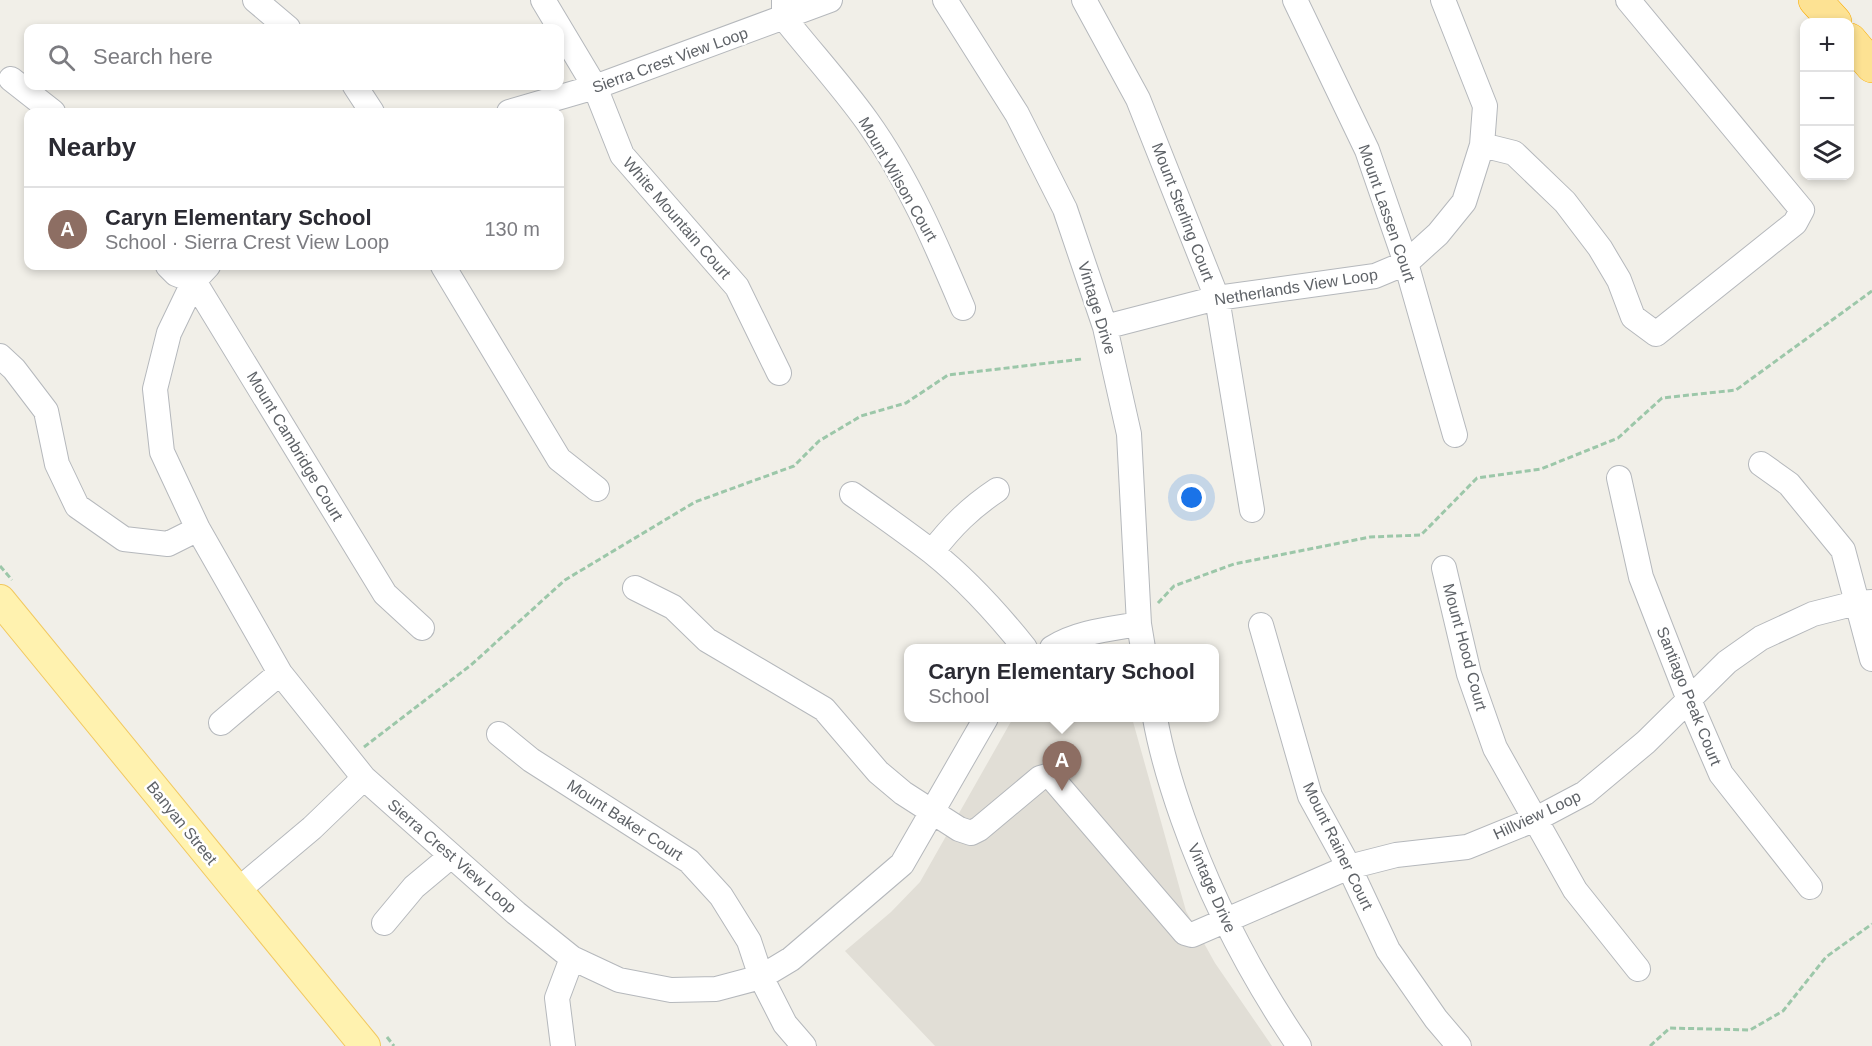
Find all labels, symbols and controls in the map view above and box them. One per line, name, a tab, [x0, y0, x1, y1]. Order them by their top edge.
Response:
map controls	[1800, 18, 1854, 180]
button: +	[1800, 18, 1854, 72]
search box	[24, 24, 564, 90]
street label: Sierra Crest View Loop	[590, 24, 750, 96]
icon: search	[45, 41, 78, 74]
text: Search here	[93, 44, 213, 69]
button: −	[1800, 72, 1854, 126]
street label: Mount Wilson Court	[856, 114, 941, 245]
button: layers	[1800, 126, 1854, 180]
text: Nearby	[48, 132, 136, 162]
street label: Mount Sterling Court	[1149, 140, 1217, 284]
street label: Mount Lassen Court	[1356, 142, 1419, 284]
street label: White Mountain Court	[620, 154, 735, 282]
text: Caryn Elementary School	[105, 205, 372, 230]
text: A	[60, 218, 75, 240]
text: 130 m	[484, 218, 540, 240]
text: School · Sierra Crest View Loop	[105, 231, 389, 253]
street label: Vintage Drive	[1075, 260, 1119, 356]
street label: Netherlands View Loop	[1213, 266, 1379, 308]
street label: Mount Cambridge Court	[244, 368, 347, 524]
your location	[1177, 483, 1206, 512]
street label: Mount Hood Court	[1440, 582, 1490, 713]
street label: Santiago Peak Court	[1653, 624, 1725, 768]
popup	[904, 644, 1219, 722]
text: Caryn Elementary School	[928, 659, 1195, 684]
text: School	[928, 685, 989, 707]
pin: A	[1042, 742, 1082, 791]
street label: Mount Baker Court	[564, 776, 686, 864]
street label: Banyan Street	[143, 778, 221, 868]
street label: Mount Rainer Court	[1300, 780, 1376, 913]
street label: Hillview Loop	[1491, 787, 1583, 843]
street label: Sierra Crest View Loop	[384, 796, 520, 916]
street label: Vintage Drive	[1185, 841, 1239, 935]

